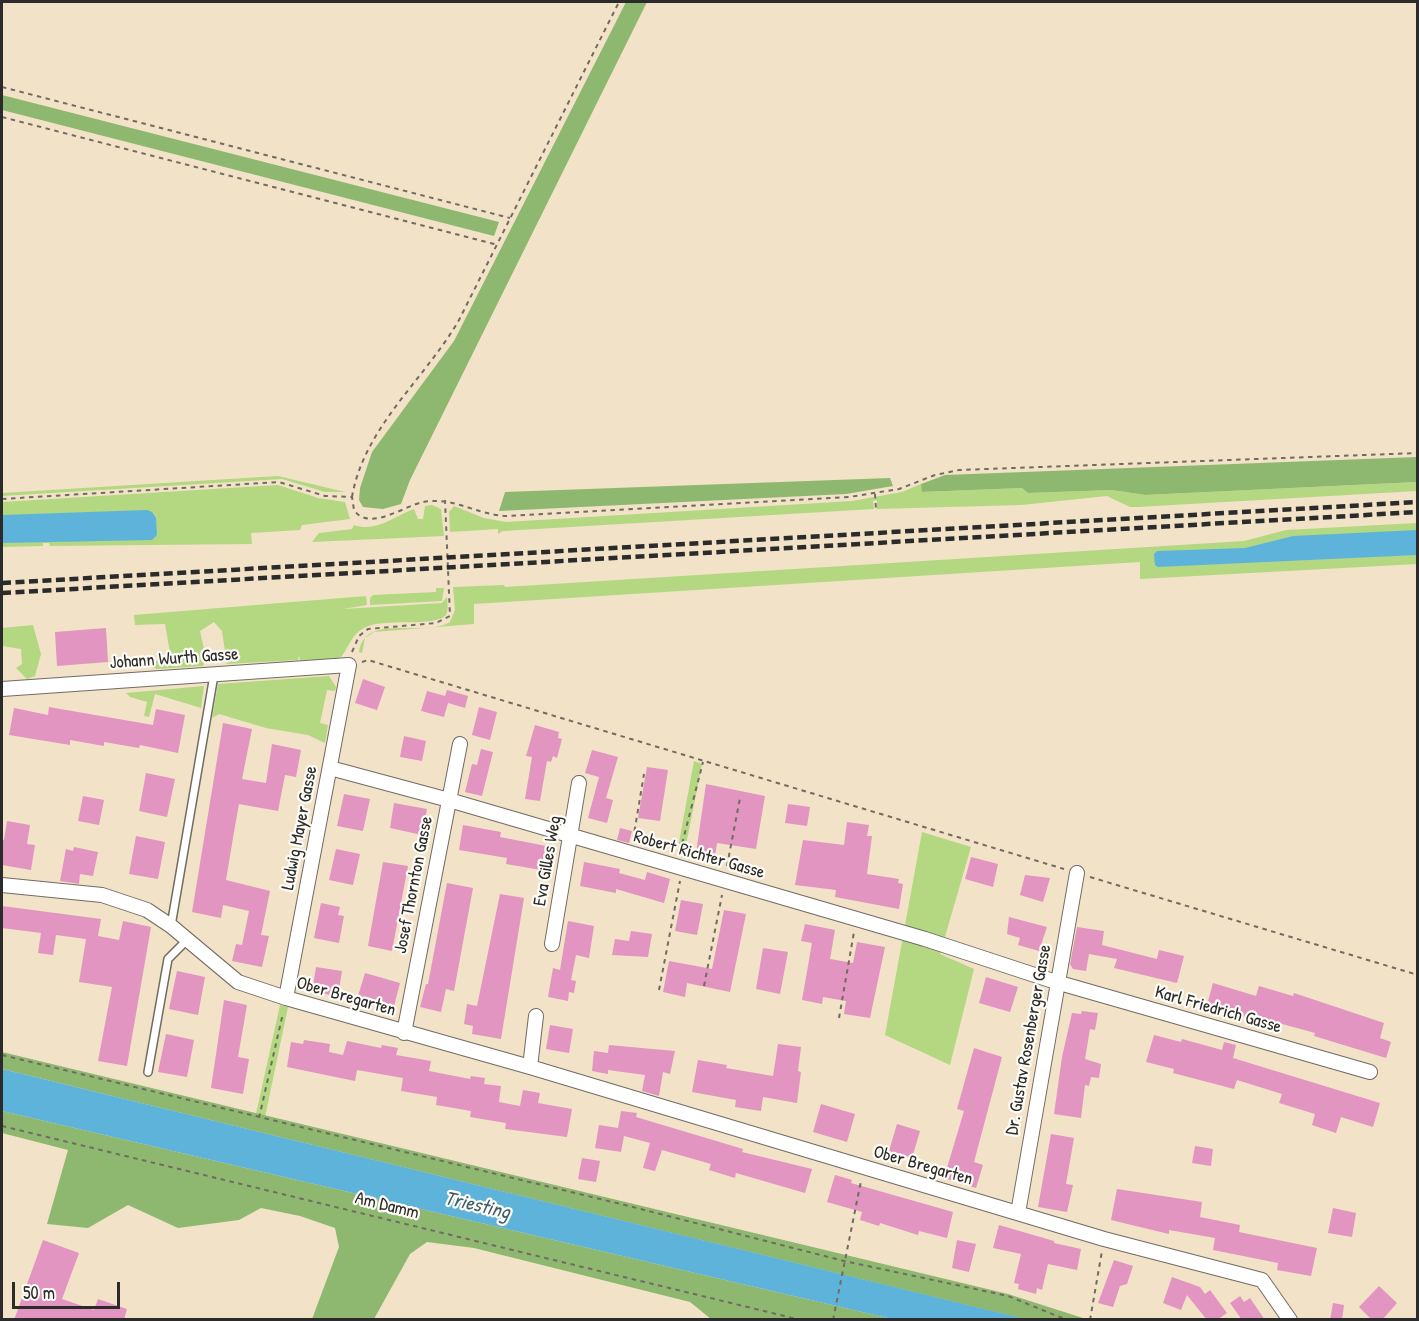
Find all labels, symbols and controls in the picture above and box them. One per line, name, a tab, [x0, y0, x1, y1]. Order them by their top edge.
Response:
street label: Johann Wurth Gasse	[109, 644, 239, 674]
street label: Ludwig Mayer Gasse	[277, 764, 323, 892]
street label: Eva Gilles Weg	[529, 814, 567, 908]
street label: Josef Thornton Gasse	[390, 815, 438, 955]
street label: Robert Richter Gasse	[631, 826, 767, 884]
street label: Dr. Gustav Rosenberger Gasse	[1002, 943, 1056, 1137]
street label: Ober Bregarten	[294, 973, 398, 1021]
street label: Karl Friedrich Gasse	[1152, 982, 1284, 1038]
street label: Ober Bregarten	[871, 1142, 975, 1190]
water label: Triesting	[442, 1187, 512, 1225]
street label: Am Damm	[353, 1188, 421, 1224]
scale bar	[15, 1270, 123, 1308]
text: 50 m	[23, 1280, 55, 1305]

